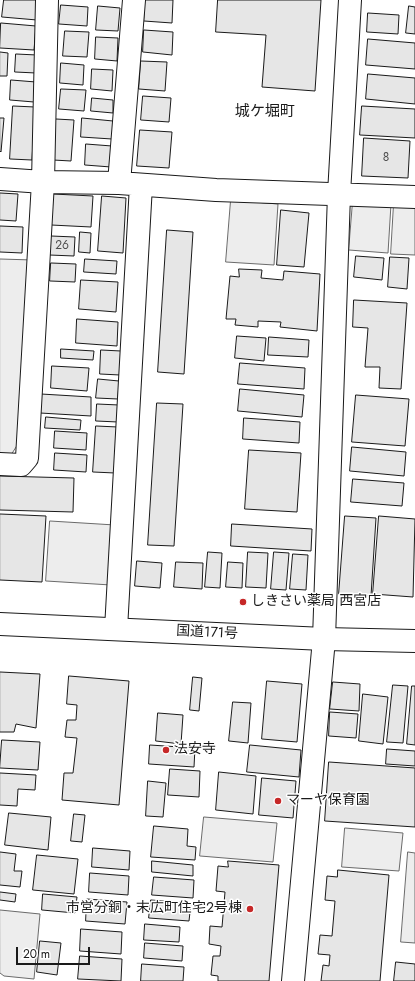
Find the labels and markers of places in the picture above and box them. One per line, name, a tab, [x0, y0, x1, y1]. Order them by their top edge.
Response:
place label: しきさい薬局 西宮店	[251, 594, 381, 610]
marker: しきさい薬局 西宮店	[238, 597, 248, 607]
place label: 法安寺	[174, 742, 216, 758]
marker: 法安寺	[161, 745, 171, 755]
place label: マーヤ保育園	[286, 793, 370, 809]
marker: マーヤ保育園	[273, 796, 283, 806]
place label: 市営分銅・末広町住宅2号棟	[66, 901, 242, 917]
marker: 市営分銅・末広町住宅2号棟	[245, 904, 255, 914]

